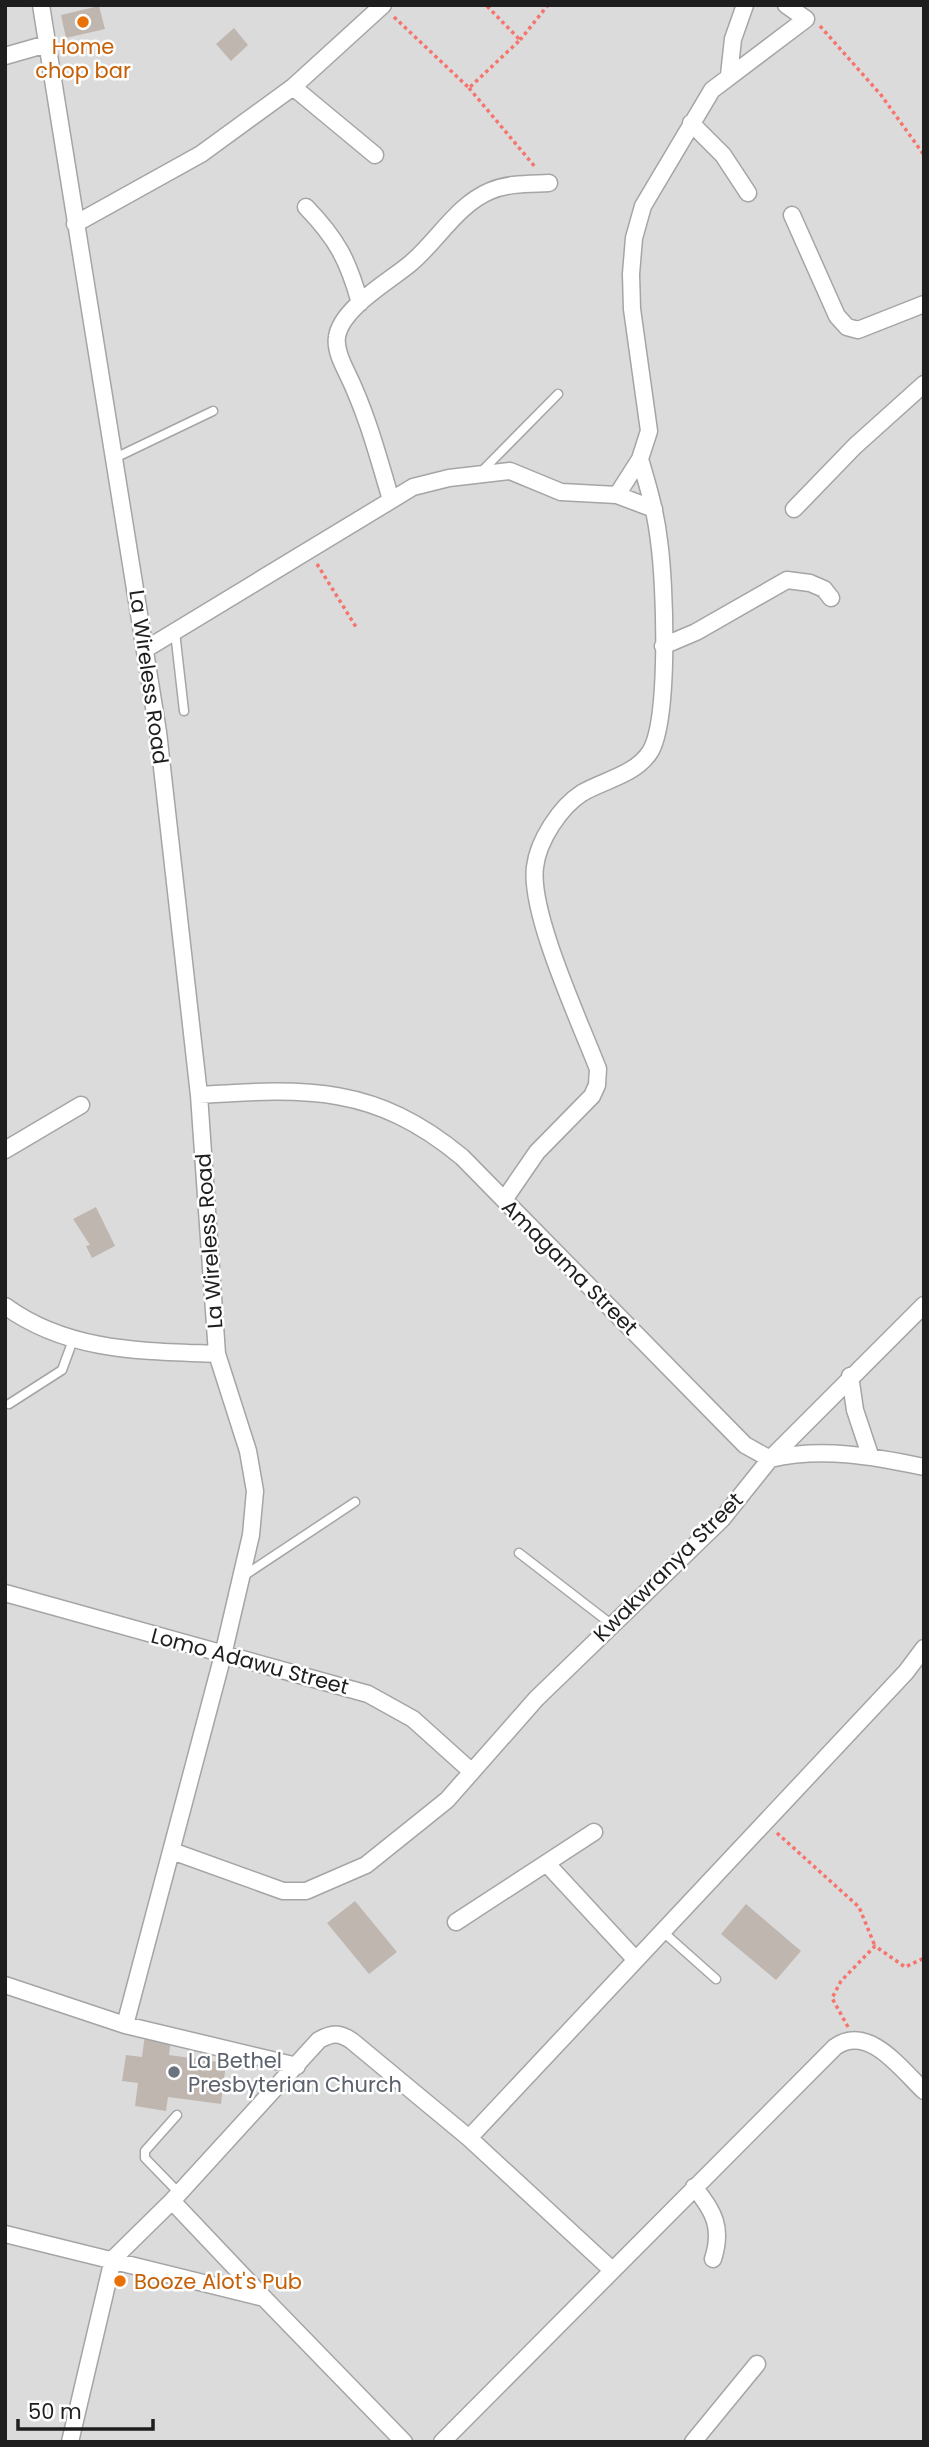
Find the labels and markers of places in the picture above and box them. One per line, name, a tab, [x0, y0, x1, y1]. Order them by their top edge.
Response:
marker: Home chop bar	[75, 14, 91, 30]
place label: Home chop bar	[35, 32, 131, 85]
place label: La Bethel Presbyterian Church	[188, 2046, 402, 2099]
marker: La Bethel Presbyterian Church	[166, 2064, 182, 2080]
place label: Booze Alot's Pub	[134, 2267, 302, 2296]
marker: Booze Alot's Pub	[112, 2273, 128, 2289]

